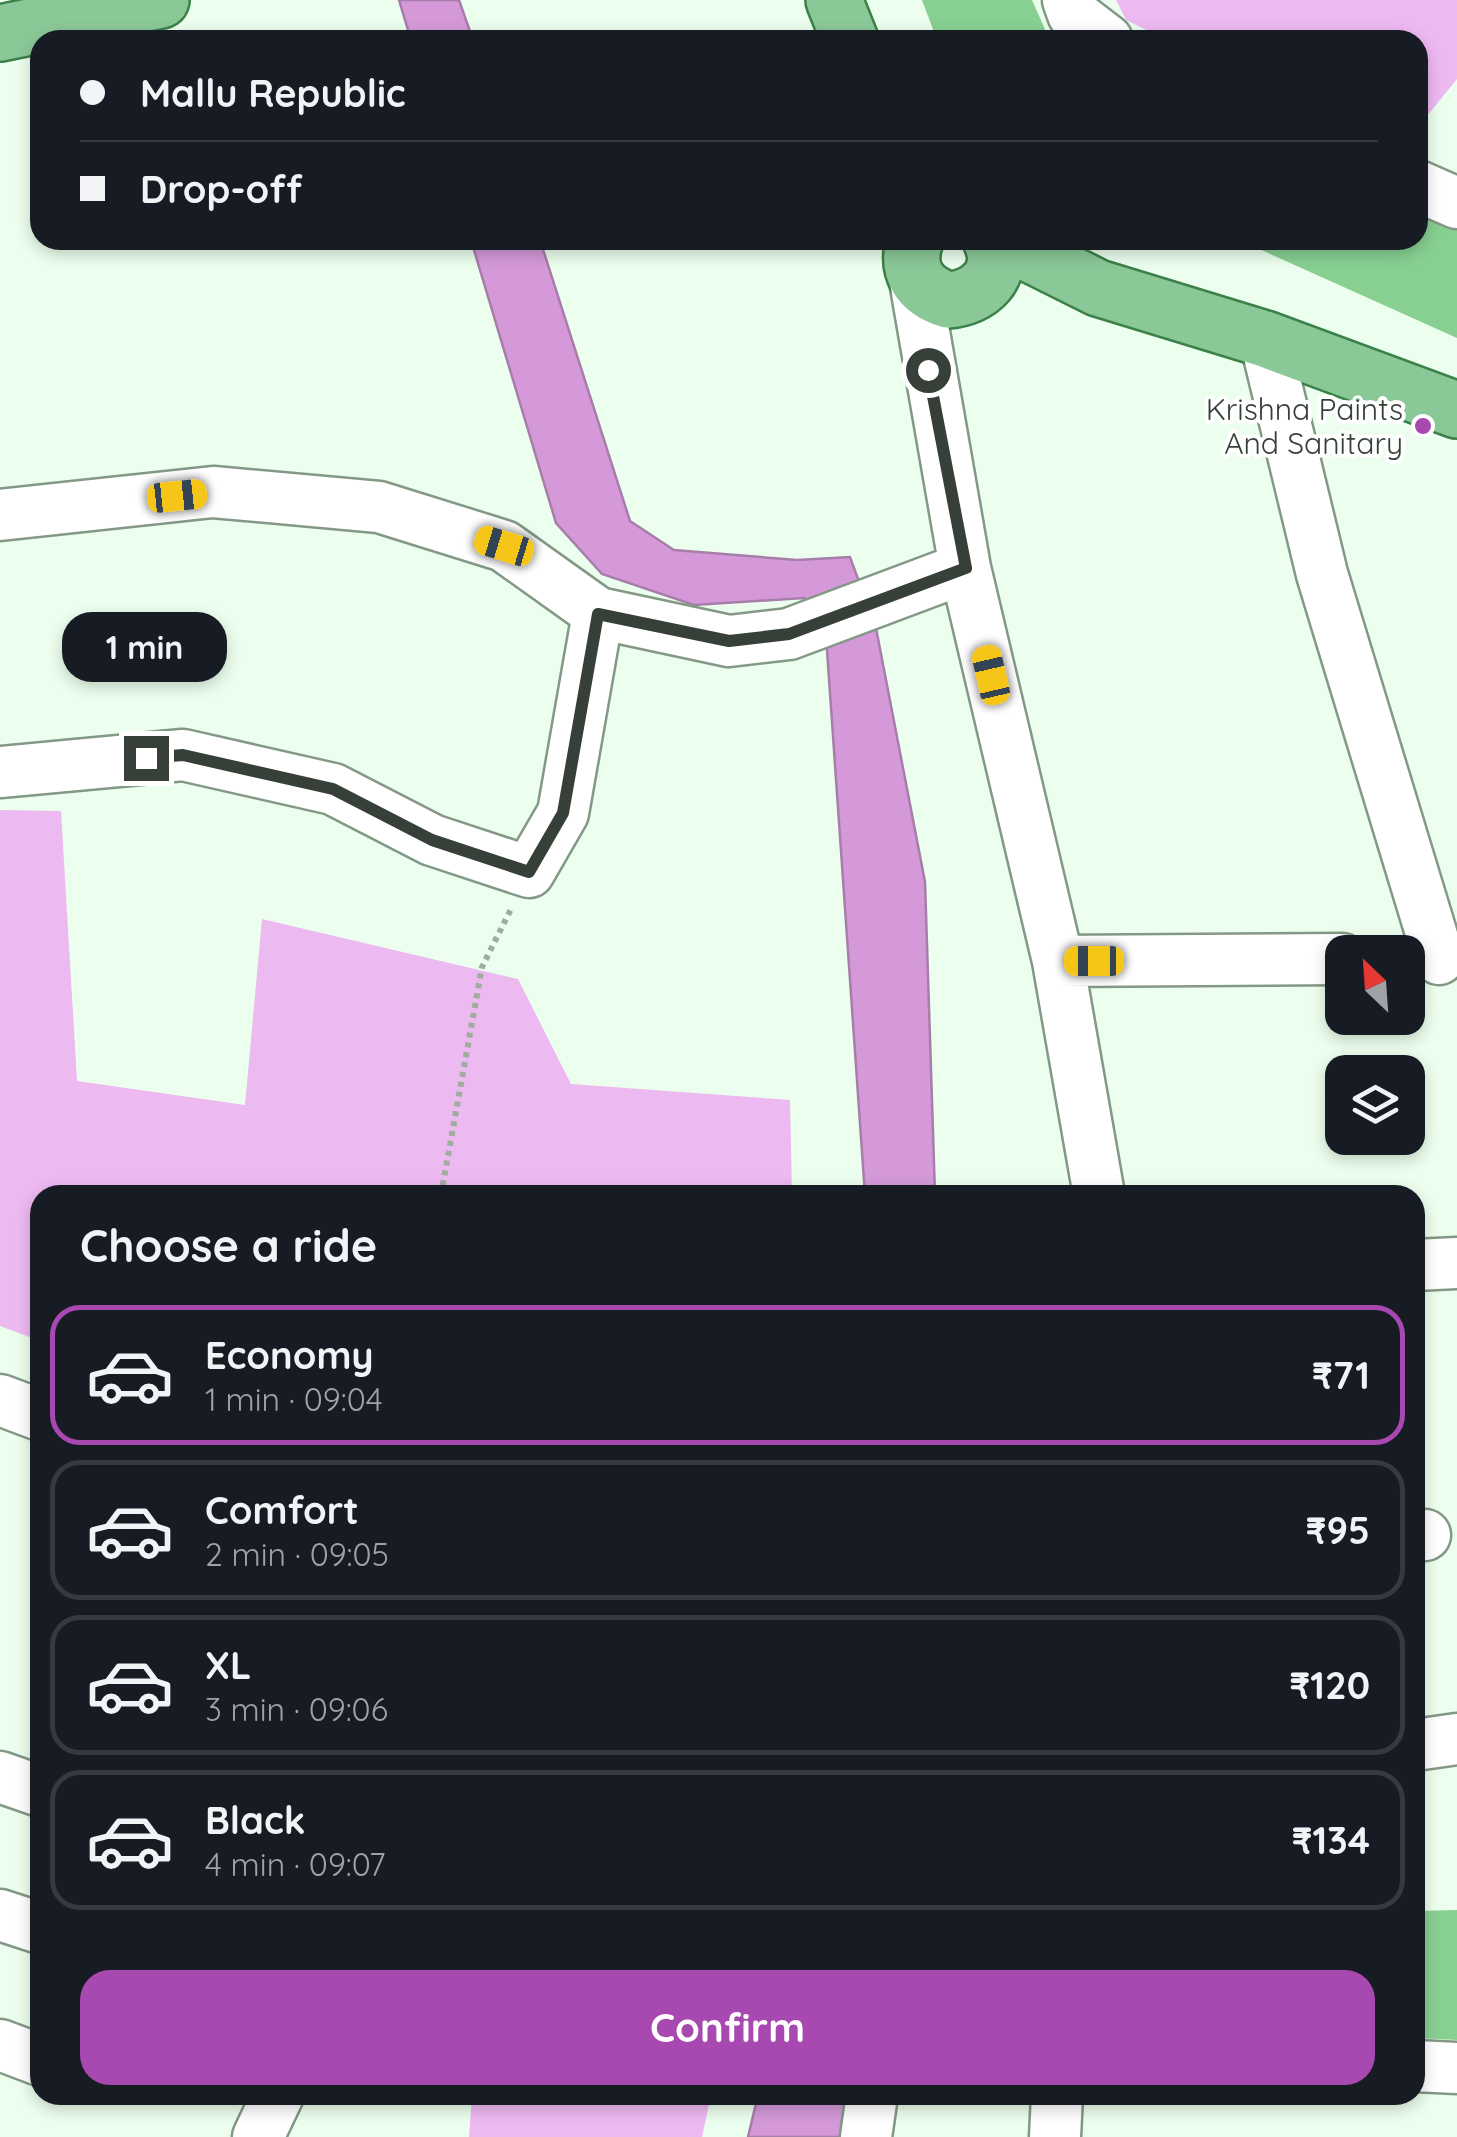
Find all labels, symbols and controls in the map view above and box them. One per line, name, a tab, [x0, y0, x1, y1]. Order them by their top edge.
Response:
text: Mallu Republic	[140, 69, 406, 117]
text: Drop-off	[140, 165, 302, 213]
route start	[906, 348, 951, 393]
place label: Krishna Paints And Sanitary	[1206, 390, 1403, 462]
marker: Krishna Paints And Sanitary	[1412, 415, 1434, 437]
car	[146, 478, 208, 514]
car	[471, 523, 537, 569]
callout: 1 min	[64, 613, 228, 683]
text: 1 min	[106, 627, 183, 667]
car	[970, 642, 1012, 708]
route end	[124, 736, 169, 781]
north arrow	[1325, 935, 1425, 1035]
map controls	[1325, 935, 1425, 1155]
car	[1064, 946, 1124, 976]
button: layers	[1325, 1055, 1425, 1155]
text: Choose a ride	[80, 1217, 377, 1273]
icon: car	[85, 1330, 175, 1420]
text: Economy	[205, 1331, 374, 1379]
text: ₹71	[1312, 1351, 1370, 1399]
text: 1 min · 09:04	[205, 1379, 383, 1419]
icon: car	[85, 1485, 175, 1575]
text: Comfort	[205, 1486, 359, 1534]
text: ₹95	[1306, 1506, 1370, 1554]
text: 2 min · 09:05	[205, 1534, 389, 1574]
icon: car	[85, 1640, 175, 1730]
text: XL	[205, 1641, 251, 1689]
text: ₹120	[1289, 1661, 1370, 1709]
text: 3 min · 09:06	[205, 1689, 388, 1729]
icon: car	[85, 1795, 175, 1885]
text: Black	[205, 1796, 305, 1844]
text: ₹134	[1291, 1816, 1370, 1864]
text: 4 min · 09:07	[205, 1844, 385, 1884]
button: Confirm	[80, 1970, 1375, 2085]

